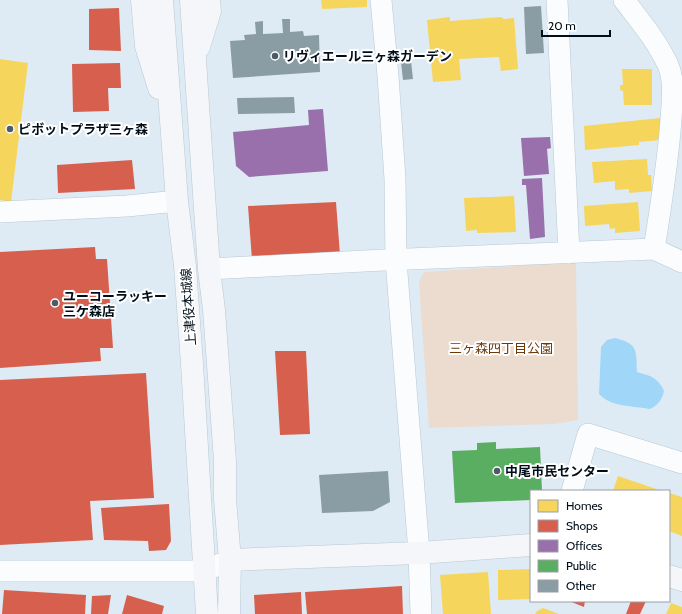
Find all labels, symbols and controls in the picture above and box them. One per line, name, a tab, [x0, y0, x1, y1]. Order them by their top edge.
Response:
scale bar	[542, 12, 610, 38]
text: 20 m	[548, 18, 576, 33]
place label: リヴィエール三ヶ森ガーデン	[283, 48, 452, 64]
marker: リヴィエール三ヶ森ガーデン	[270, 51, 280, 61]
place label: ピボットプラザ三ヶ森	[18, 121, 148, 137]
marker: ピボットプラザ三ヶ森	[5, 124, 15, 134]
street label: 上津役本城線	[177, 268, 199, 346]
place label: ユーコーラッキー 三ケ森店	[63, 288, 167, 319]
marker: ユーコーラッキー 三ケ森店	[50, 298, 60, 308]
park label: 三ヶ森四丁目公園	[449, 340, 553, 356]
place label: 中尾市民センター	[505, 463, 609, 479]
marker: 中尾市民センター	[492, 466, 502, 476]
legend	[530, 490, 670, 602]
text: Homes	[566, 498, 603, 513]
text: Shops	[566, 518, 598, 533]
text: Offices	[566, 538, 602, 553]
text: Public	[566, 558, 597, 573]
text: Other	[566, 578, 596, 593]

